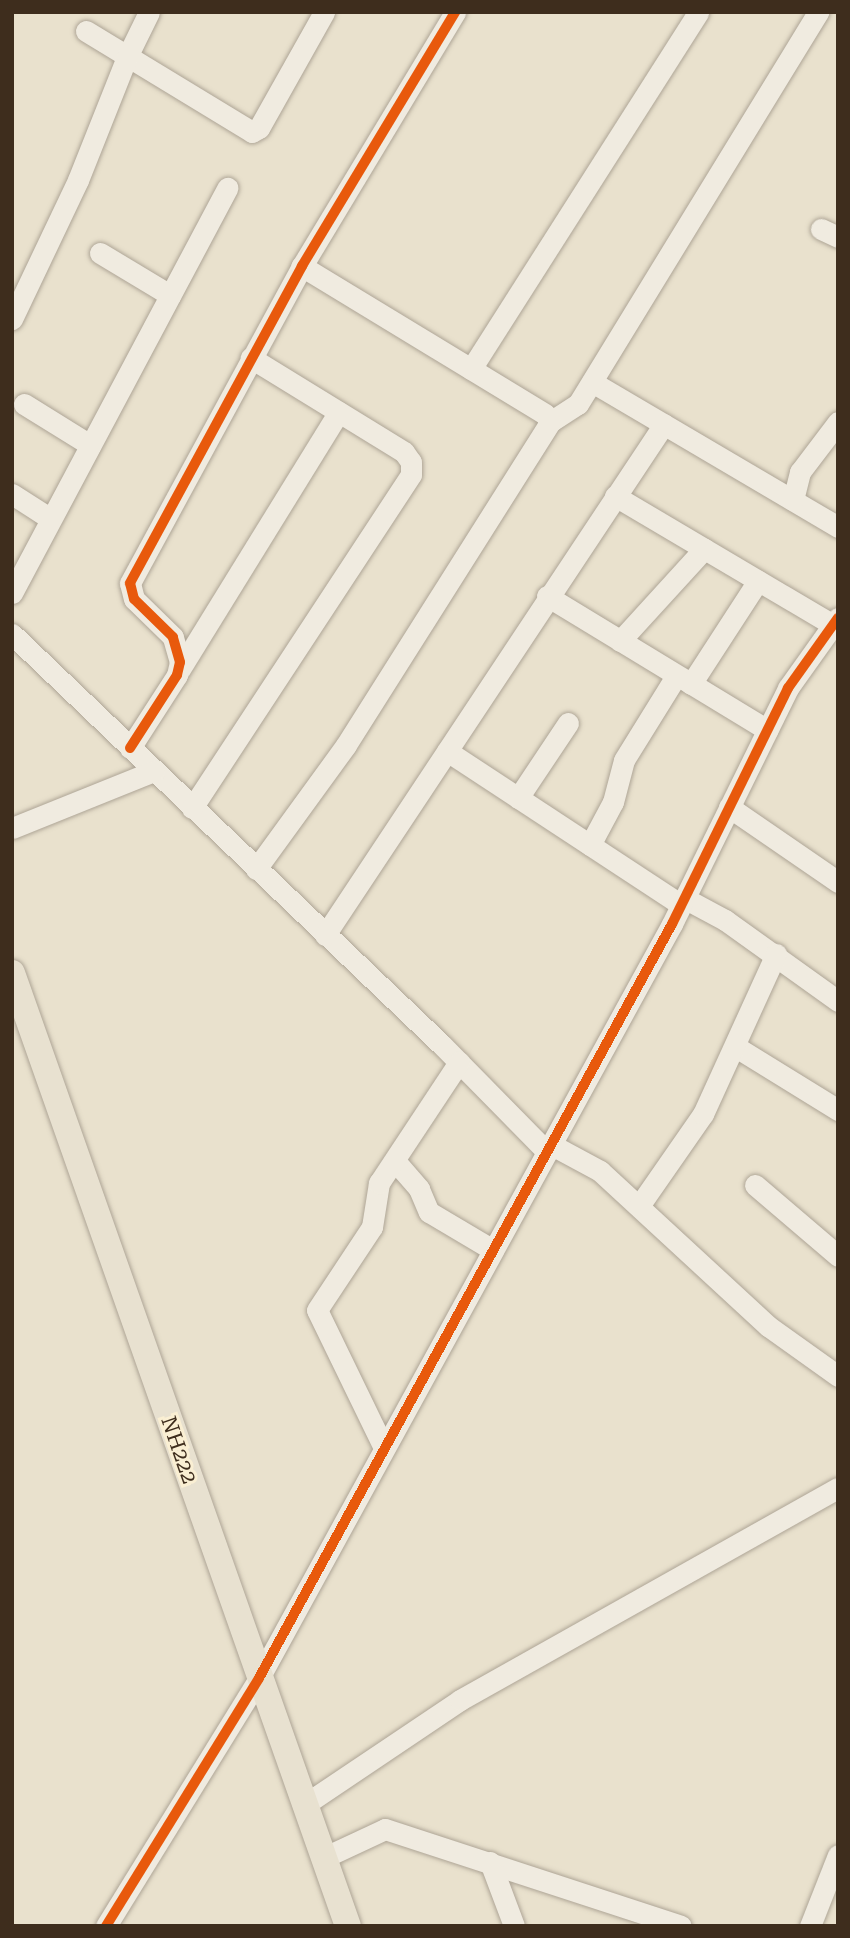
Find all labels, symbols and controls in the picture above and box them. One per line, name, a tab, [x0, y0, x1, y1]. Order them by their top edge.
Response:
street label: NH222	[156, 1413, 202, 1487]

